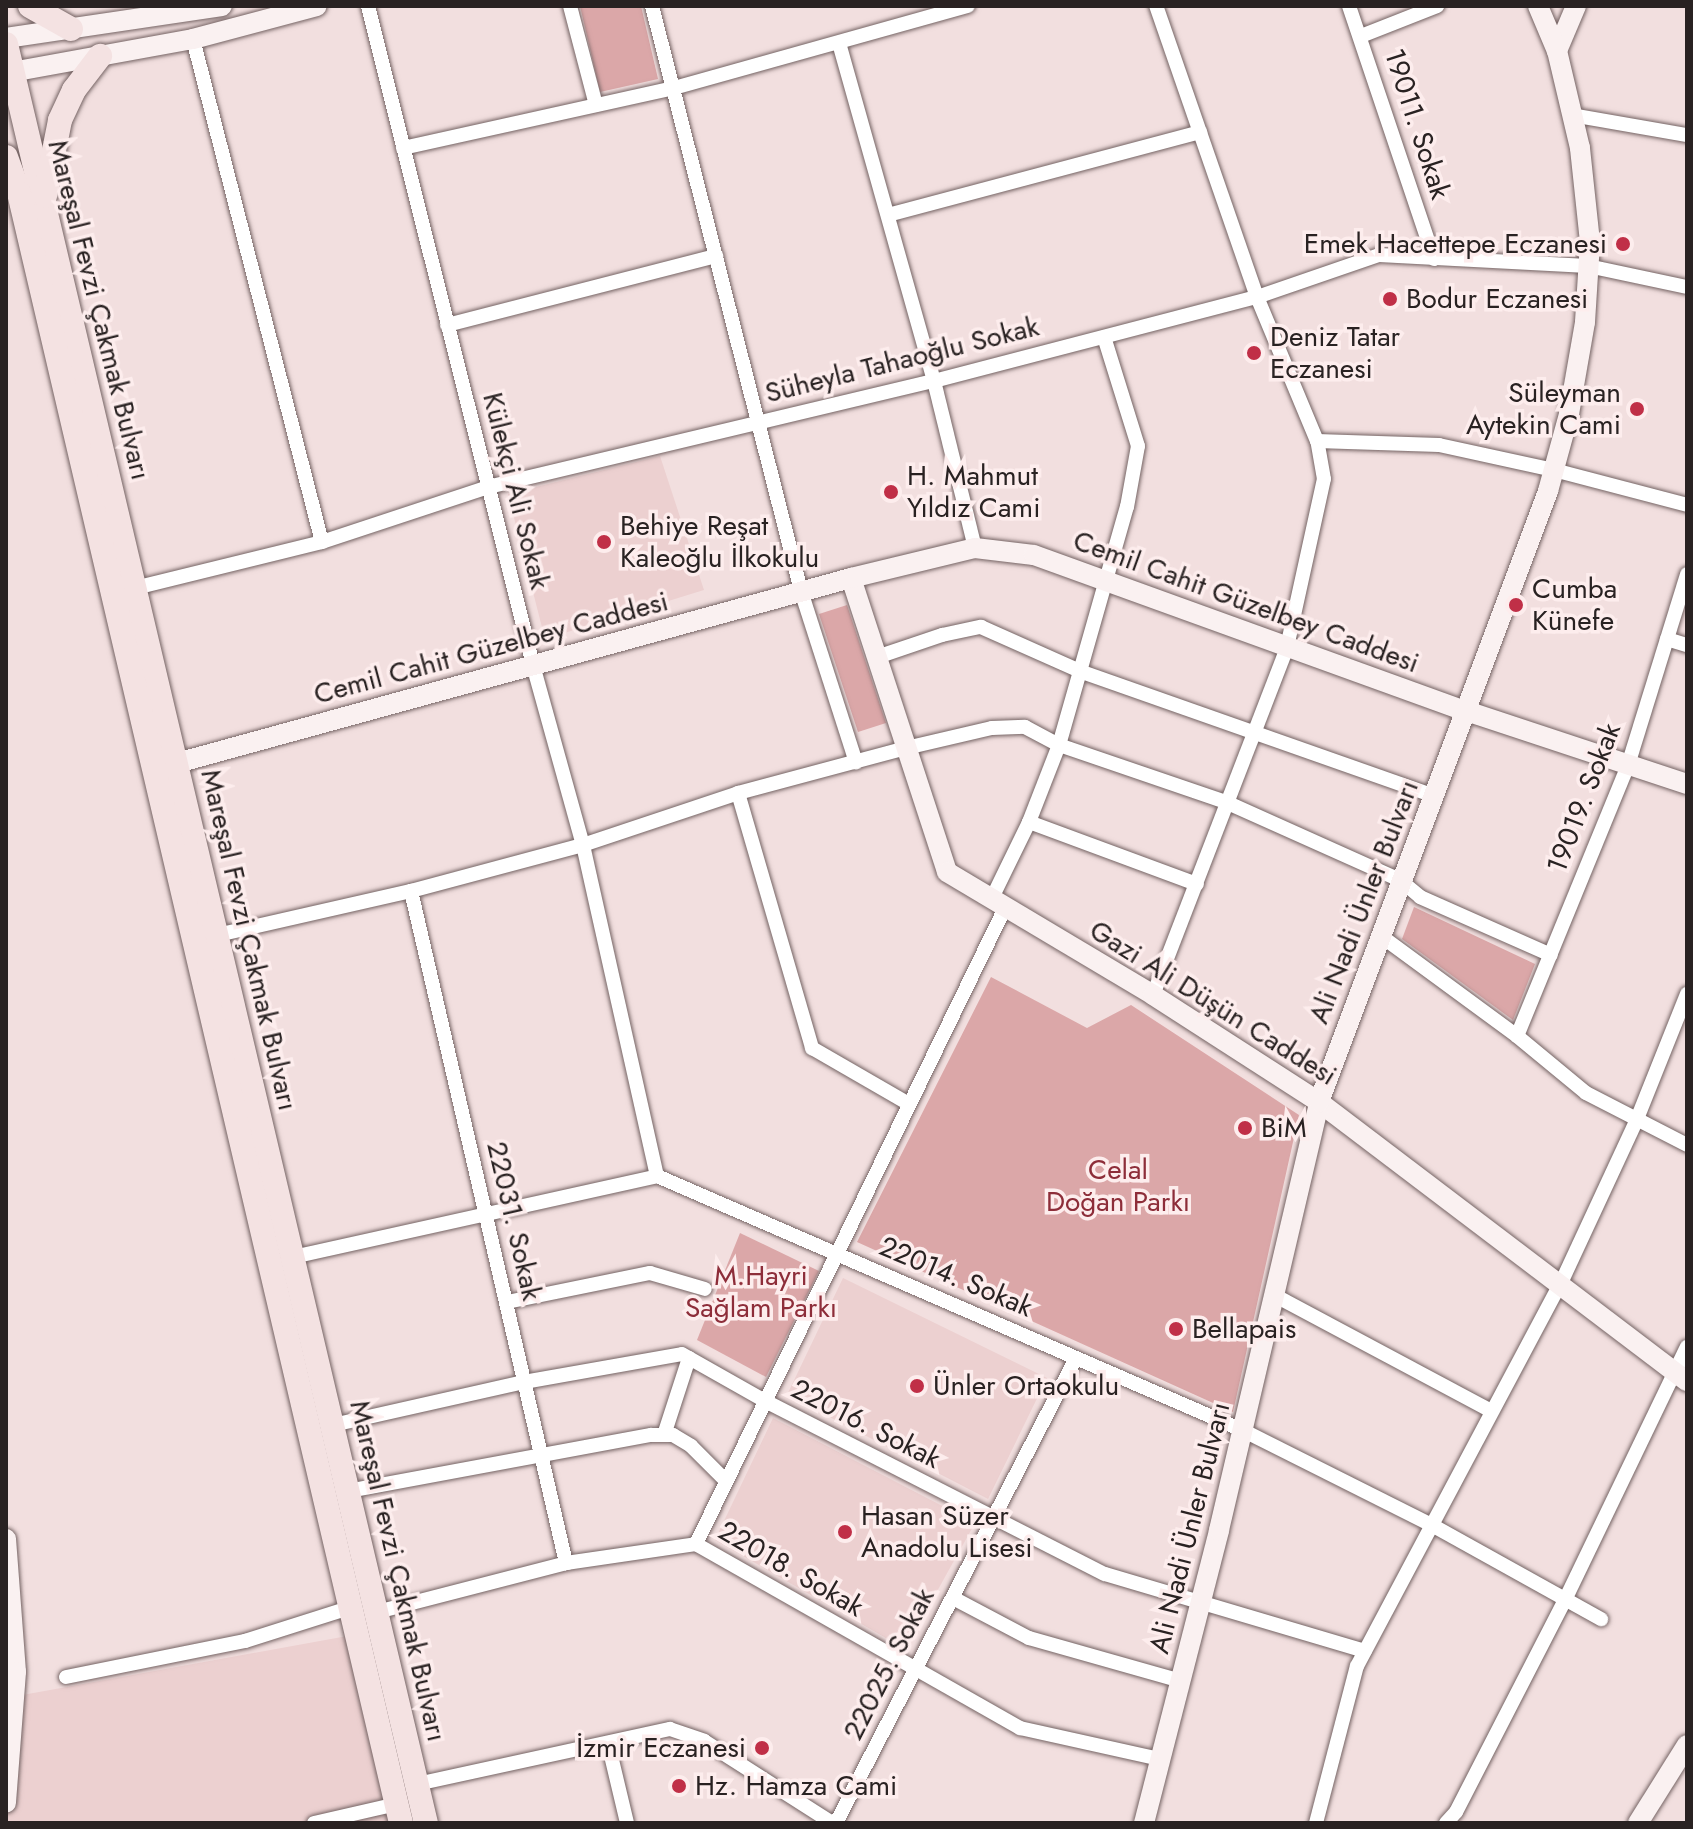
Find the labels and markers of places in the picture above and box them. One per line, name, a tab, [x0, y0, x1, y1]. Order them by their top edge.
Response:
place label: Emek Hacettepe Eczanesi	[1304, 227, 1607, 261]
marker: Emek Hacettepe Eczanesi	[1614, 235, 1632, 253]
place label: Bodur Eczanesi	[1406, 282, 1588, 316]
marker: Bodur Eczanesi	[1381, 290, 1399, 308]
place label: Deniz Tatar Eczanesi	[1270, 320, 1400, 386]
marker: Deniz Tatar Eczanesi	[1245, 344, 1263, 362]
place label: Süleyman Aytekin Cami	[1466, 376, 1621, 442]
marker: Süleyman Aytekin Cami	[1628, 400, 1646, 418]
place label: H. Mahmut Yıldız Cami	[907, 459, 1040, 525]
marker: H. Mahmut Yıldız Cami	[882, 483, 900, 501]
place label: Behiye Reşat Kaleoğlu İlkokulu	[620, 509, 819, 575]
marker: Behiye Reşat Kaleoğlu İlkokulu	[595, 533, 613, 551]
place label: Cumba Künefe	[1532, 572, 1617, 638]
marker: Cumba Künefe	[1507, 596, 1525, 614]
place label: BiM	[1261, 1111, 1307, 1145]
marker: BiM	[1236, 1119, 1254, 1137]
place label: Bellapais	[1192, 1312, 1296, 1346]
marker: Bellapais	[1167, 1320, 1185, 1338]
place label: Ünler Ortaokulu	[933, 1369, 1119, 1403]
marker: Ünler Ortaokulu	[908, 1377, 926, 1395]
place label: Hasan Süzer Anadolu Lisesi	[861, 1499, 1033, 1565]
marker: Hasan Süzer Anadolu Lisesi	[836, 1523, 854, 1541]
place label: İzmir Eczanesi	[576, 1731, 746, 1765]
marker: İzmir Eczanesi	[753, 1739, 771, 1757]
place label: Hz. Hamza Cami	[695, 1769, 897, 1803]
marker: Hz. Hamza Cami	[670, 1777, 688, 1795]

